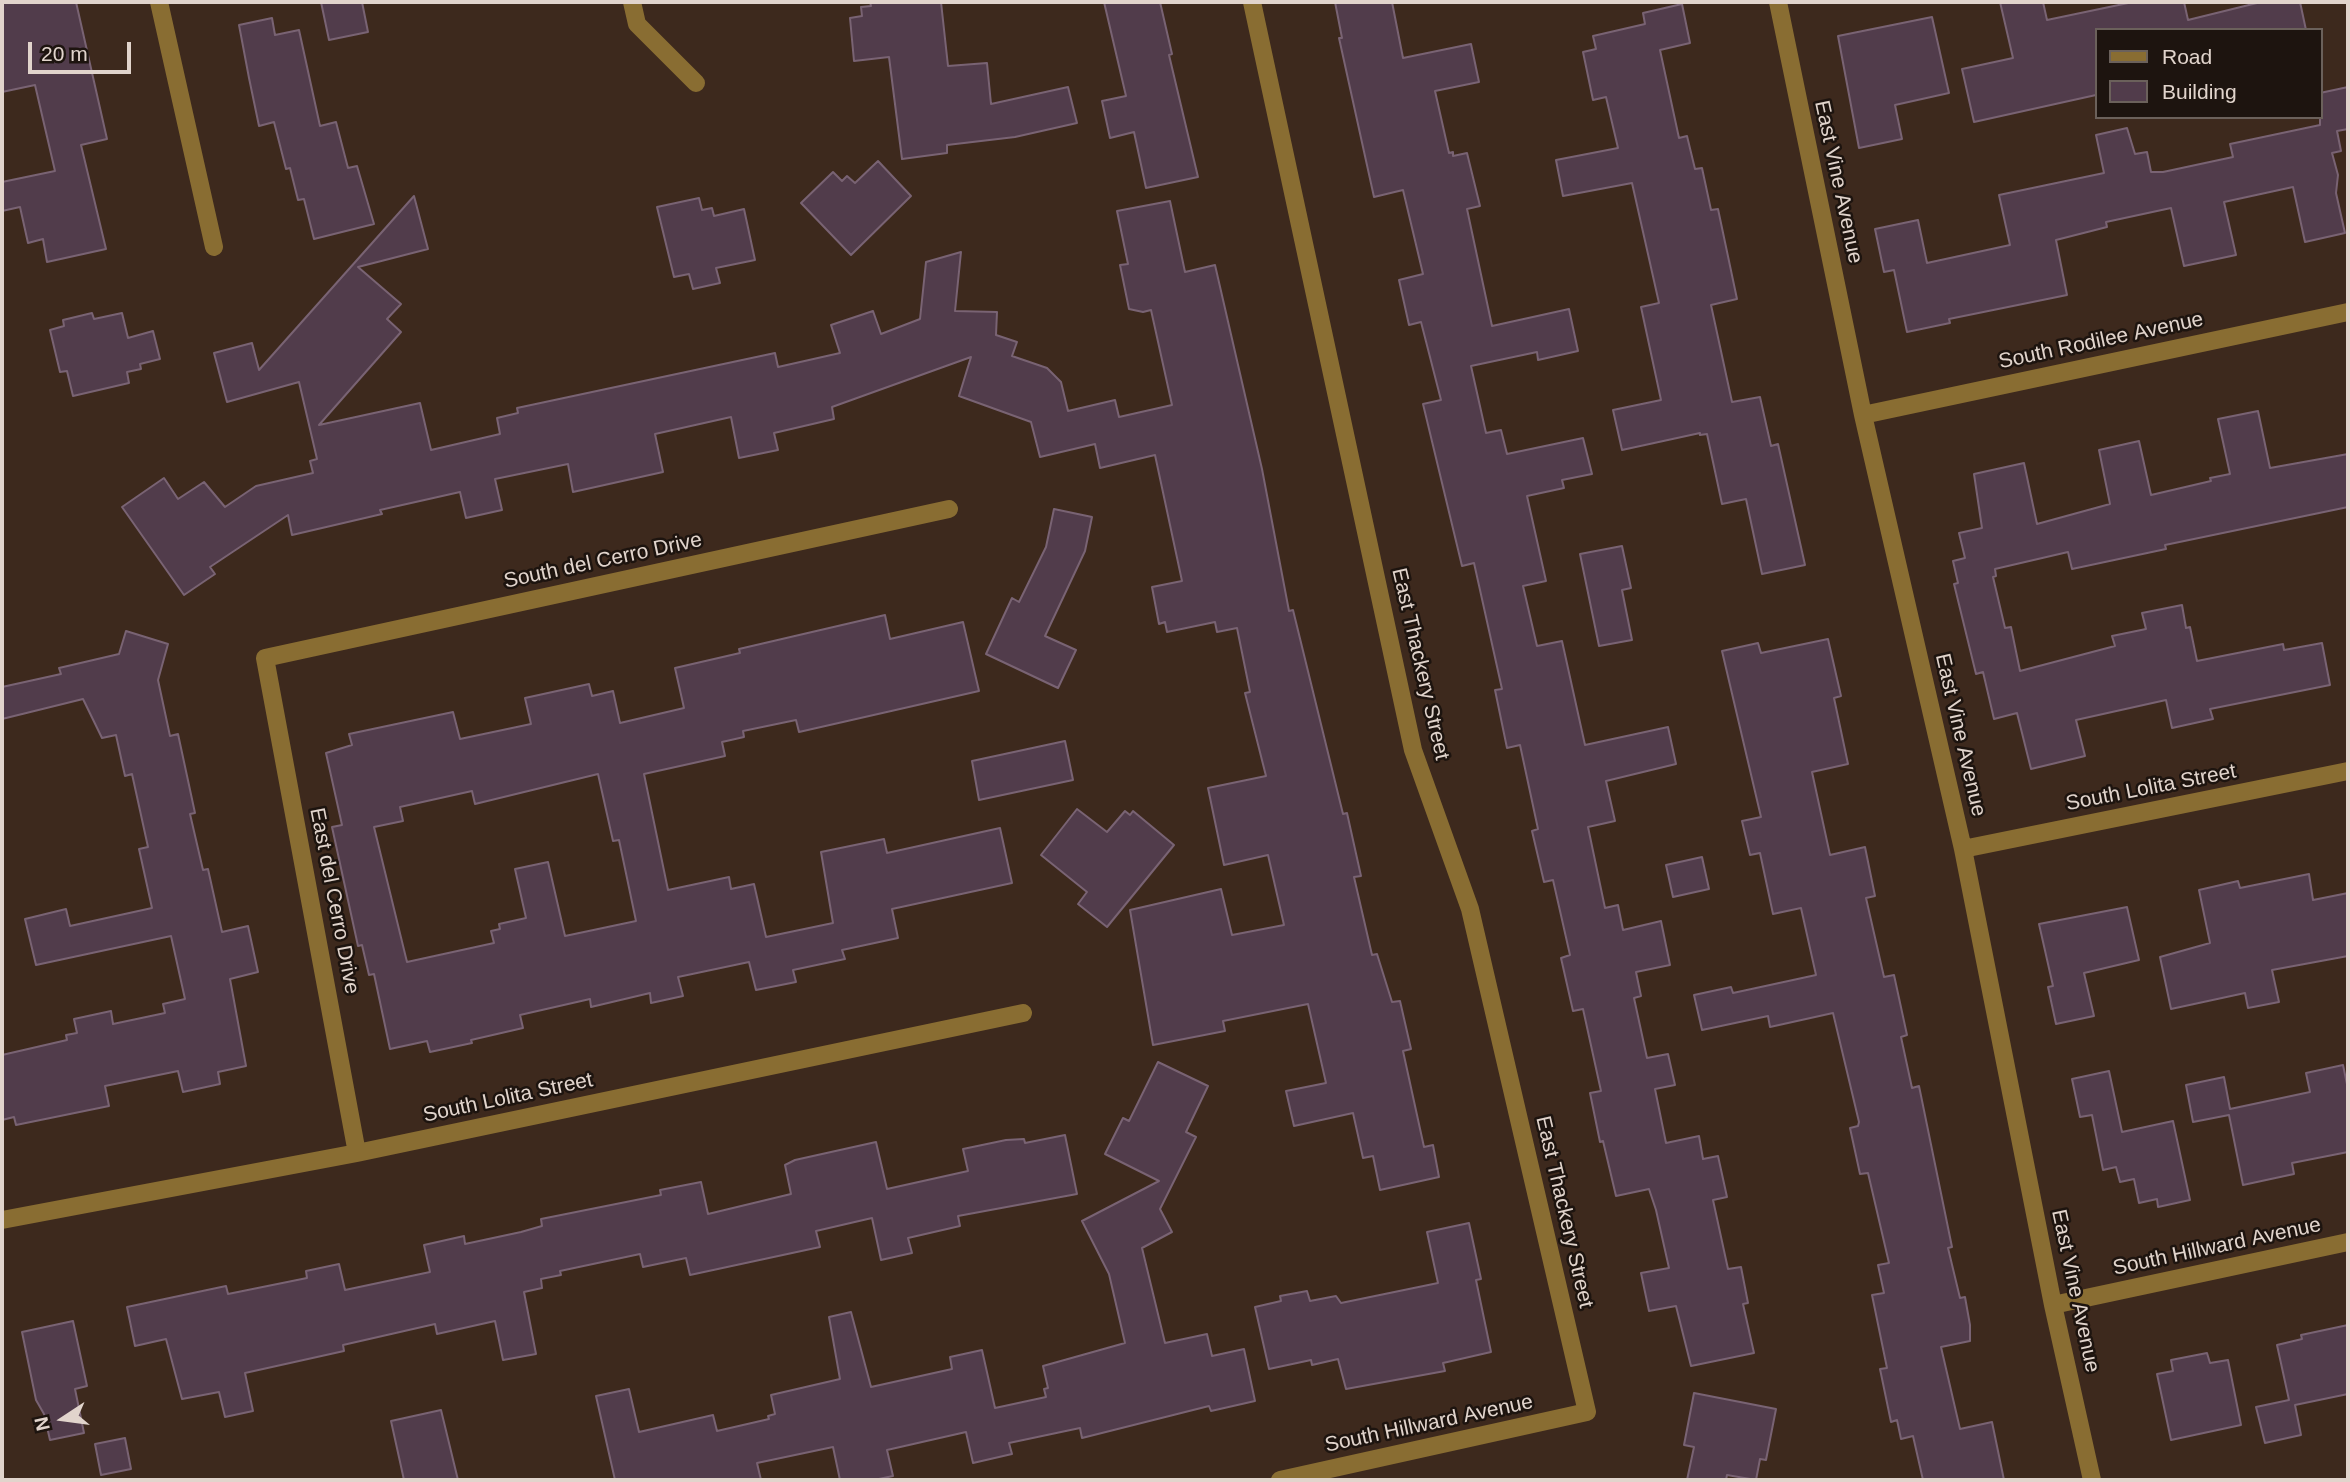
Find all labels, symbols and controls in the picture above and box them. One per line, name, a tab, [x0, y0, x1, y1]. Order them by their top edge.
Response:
scale bar	[32, 28, 135, 72]
legend	[2094, 28, 2322, 119]
text: 20 m	[41, 42, 88, 65]
text: Road	[2162, 45, 2212, 68]
text: Building	[2162, 80, 2237, 103]
street label: East Vine Avenue	[1808, 98, 1868, 266]
street label: South Rodilee Avenue	[1996, 307, 2206, 375]
street label: South del Cerro Drive	[502, 528, 704, 594]
street label: East Thackery Street	[1386, 566, 1454, 762]
street label: East Vine Avenue	[1929, 651, 1991, 819]
street label: South Lolita Street	[2064, 759, 2238, 817]
street label: East del Cerro Drive	[304, 806, 364, 996]
street label: South Lolita Street	[421, 1068, 595, 1128]
street label: East Thackery Street	[1530, 1114, 1598, 1310]
street label: East Vine Avenue	[2045, 1207, 2105, 1375]
street label: South Hillward Avenue	[2111, 1213, 2323, 1281]
north arrow	[28, 1384, 98, 1454]
street label: South Hillward Avenue	[1323, 1390, 1535, 1458]
text: N	[30, 1415, 54, 1433]

